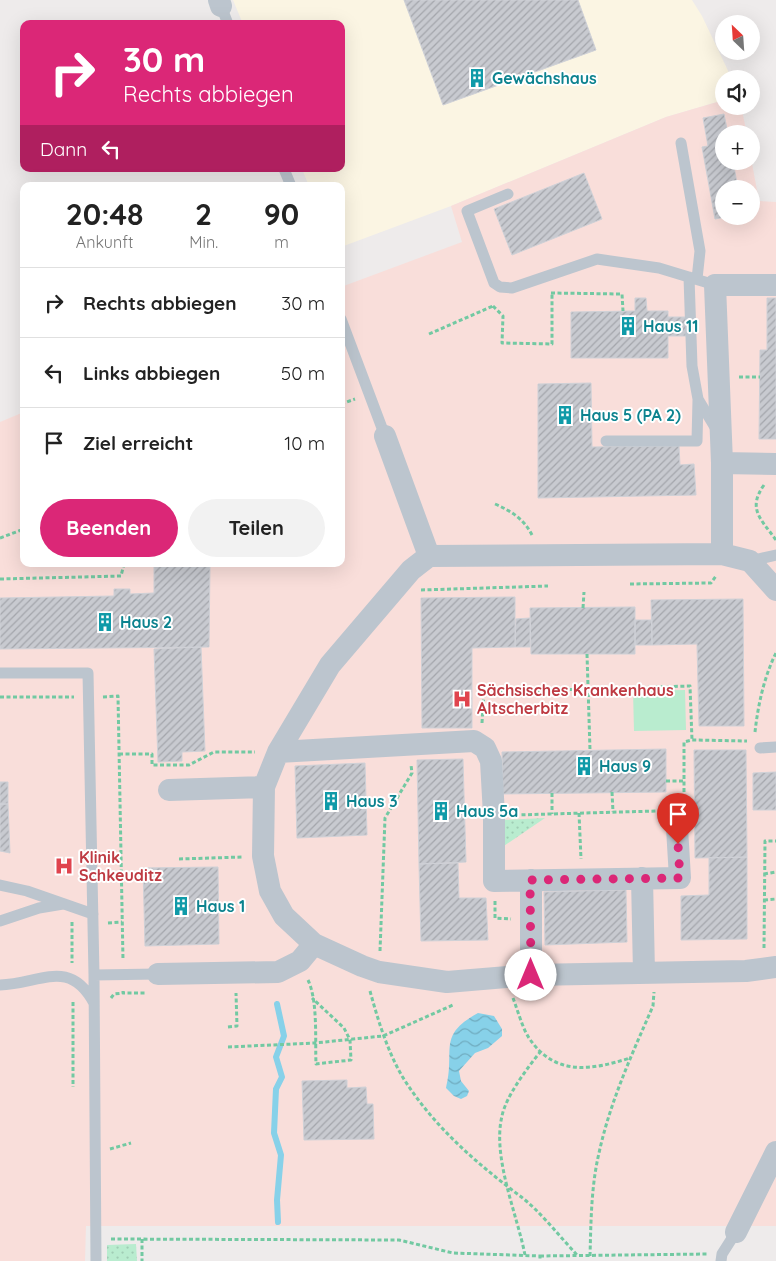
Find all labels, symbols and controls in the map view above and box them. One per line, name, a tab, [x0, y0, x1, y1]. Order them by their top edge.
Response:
north arrow	[715, 15, 760, 60]
map controls	[715, 15, 760, 225]
text: 30 m	[123, 37, 205, 81]
icon: right	[40, 40, 105, 105]
building icon: Gewächshaus	[466, 67, 488, 89]
place label: Gewächshaus	[492, 68, 597, 88]
button: sound	[715, 70, 760, 115]
text: Rechts abbiegen	[123, 80, 294, 108]
button: +	[715, 125, 760, 170]
icon: left	[97, 135, 125, 163]
text: Dann	[40, 137, 87, 161]
button: −	[715, 180, 760, 225]
text: 20:48	[66, 195, 144, 233]
text: 2	[195, 195, 212, 233]
text: 90	[264, 195, 299, 233]
text: Ankunft	[76, 232, 133, 252]
text: Min.	[189, 232, 218, 252]
text: m	[274, 232, 289, 252]
icon: right	[40, 289, 68, 317]
text: Rechts abbiegen	[83, 291, 236, 315]
text: 30 m	[281, 291, 325, 315]
building icon: Haus 11	[617, 315, 639, 337]
place label: Haus 11	[643, 316, 698, 336]
icon: left	[40, 359, 68, 387]
text: Links abbiegen	[83, 361, 220, 385]
text: 50 m	[281, 361, 325, 385]
building icon: Haus 5 (PA 2)	[554, 404, 576, 426]
place label: Haus 5 (PA 2)	[580, 405, 681, 425]
icon: arrive	[40, 429, 68, 457]
text: Ziel erreicht	[83, 431, 193, 455]
text: 10 m	[284, 431, 325, 455]
button: Beenden	[40, 499, 178, 557]
button: Teilen	[188, 499, 325, 557]
building icon: Haus 2	[94, 611, 116, 633]
place label: Haus 2	[120, 612, 172, 632]
place label: Sächsisches Krankenhaus Altscherbitz	[477, 680, 674, 718]
hospital icon: Sächsisches Krankenhaus Altscherbitz	[451, 688, 473, 710]
building icon: Haus 9	[573, 755, 595, 777]
place label: Haus 9	[599, 756, 651, 776]
building icon: Haus 3	[320, 790, 342, 812]
place label: Haus 3	[346, 791, 398, 811]
pin	[657, 793, 699, 844]
building icon: Haus 5a	[430, 800, 452, 822]
icon: arrive	[664, 800, 692, 828]
place label: Haus 5a	[456, 801, 518, 821]
place label: Klinik Schkeuditz	[79, 847, 162, 885]
hospital icon: Klinik Schkeuditz	[53, 855, 75, 877]
building icon: Haus 1	[170, 895, 192, 917]
place label: Haus 1	[196, 896, 245, 916]
position arrow	[504, 948, 556, 1000]

